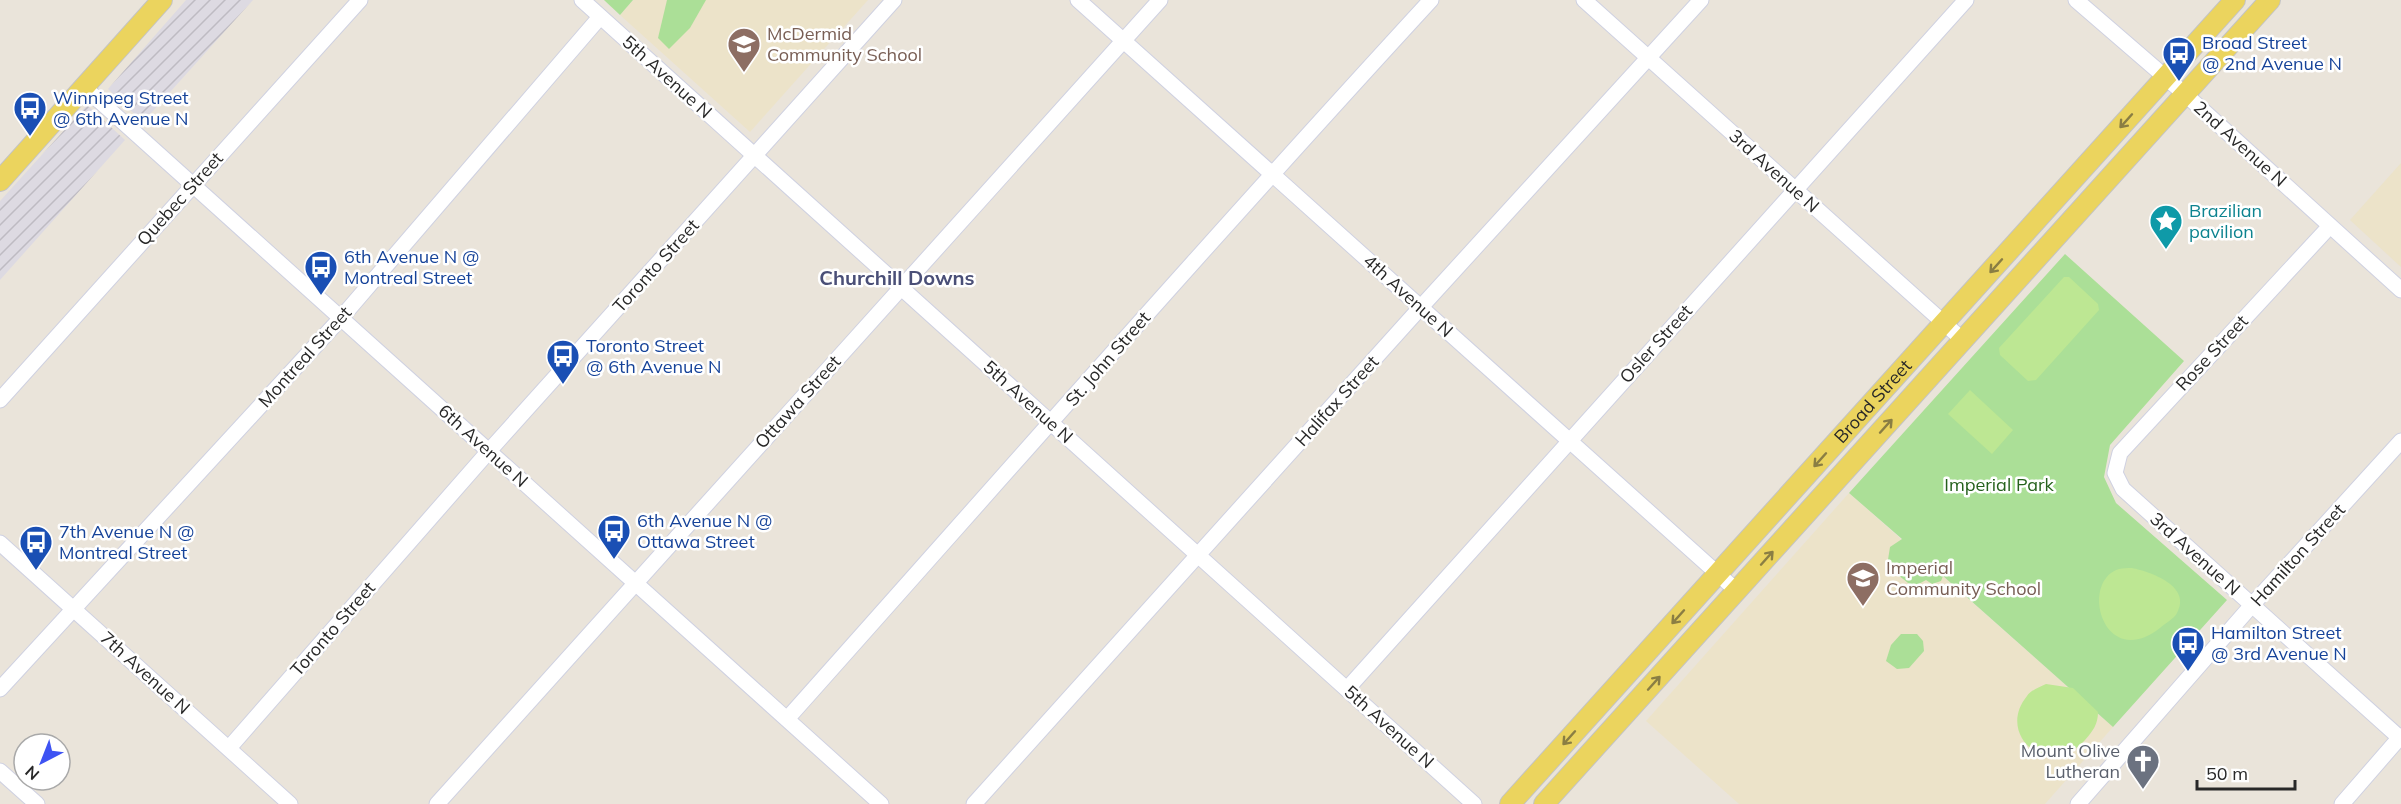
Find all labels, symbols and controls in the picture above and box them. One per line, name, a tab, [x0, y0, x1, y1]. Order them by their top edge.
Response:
place label: McDermid Community School	[767, 22, 922, 66]
school or university icon: McDermid Community School	[726, 26, 762, 73]
street label: 5th Avenue N	[618, 30, 717, 123]
place label: Broad Street @ 2nd Avenue N	[2202, 31, 2342, 75]
bus stop icon: Broad Street @ 2nd Avenue N	[2161, 35, 2197, 82]
place label: Winnipeg Street @ 6th Avenue N	[53, 86, 189, 130]
bus stop icon: Winnipeg Street @ 6th Avenue N	[12, 90, 48, 137]
street label: 2nd Avenue N	[2189, 96, 2292, 192]
one-way arrow	[2119, 113, 2133, 128]
street label: 3rd Avenue N	[1724, 124, 1824, 217]
street label: Quebec Street	[132, 147, 228, 250]
place label: Brazilian pavilion	[2189, 199, 2262, 243]
place icon: Brazilian pavilion	[2148, 203, 2184, 250]
street label: Toronto Street	[608, 214, 704, 317]
place label: 6th Avenue N @ Montreal Street	[344, 245, 479, 289]
bus stop icon: 6th Avenue N @ Montreal Street	[303, 249, 339, 296]
street label: 4th Avenue N	[1359, 249, 1458, 342]
one-way arrow	[1989, 258, 2003, 273]
district label: Churchill Downs	[819, 265, 975, 290]
street label: Osler Street	[1614, 300, 1697, 388]
street label: Montreal Street	[253, 301, 356, 412]
street label: St. John Street	[1060, 306, 1155, 411]
street label: Rose Street	[2171, 310, 2253, 396]
place label: Toronto Street @ 6th Avenue N	[586, 334, 721, 378]
bus stop icon: Toronto Street @ 6th Avenue N	[545, 338, 581, 385]
street label: Ottawa Street	[750, 350, 846, 453]
street label: Halifax Street	[1290, 351, 1383, 451]
street label: Broad Street	[1829, 354, 1916, 448]
street label: 5th Avenue N	[979, 355, 1078, 448]
street label: 6th Avenue N	[434, 399, 533, 492]
one-way arrow	[1879, 419, 1893, 434]
one-way arrow	[1813, 452, 1827, 467]
park label: Imperial Park	[1944, 473, 2055, 496]
street label: Hamilton Street	[2245, 498, 2350, 611]
street label: 3rd Avenue N	[2145, 507, 2245, 600]
place label: 6th Avenue N @ Ottawa Street	[637, 509, 772, 553]
bus stop icon: 6th Avenue N @ Ottawa Street	[596, 513, 632, 560]
place label: 7th Avenue N @ Montreal Street	[59, 520, 194, 564]
bus stop icon: 7th Avenue N @ Montreal Street	[18, 524, 54, 571]
one-way arrow	[1760, 551, 1774, 566]
place label: Imperial Community School	[1886, 556, 2041, 600]
school or university icon: Imperial Community School	[1845, 560, 1881, 607]
street label: Toronto Street	[285, 577, 380, 681]
one-way arrow	[1671, 609, 1685, 624]
place label: Hamilton Street @ 3rd Avenue N	[2211, 621, 2347, 665]
bus stop icon: Hamilton Street @ 3rd Avenue N	[2170, 625, 2206, 672]
street label: 7th Avenue N	[96, 626, 195, 719]
one-way arrow	[1647, 675, 1661, 690]
street label: 5th Avenue N	[1340, 680, 1439, 773]
one-way arrow	[1562, 731, 1576, 746]
north arrow	[12, 732, 72, 792]
place label: Mount Olive Lutheran	[2021, 739, 2120, 783]
church icon: Mount Olive Lutheran	[2125, 743, 2161, 790]
scale bar	[2197, 753, 2294, 791]
text: N	[21, 762, 43, 785]
text: 50 m	[2206, 762, 2248, 785]

